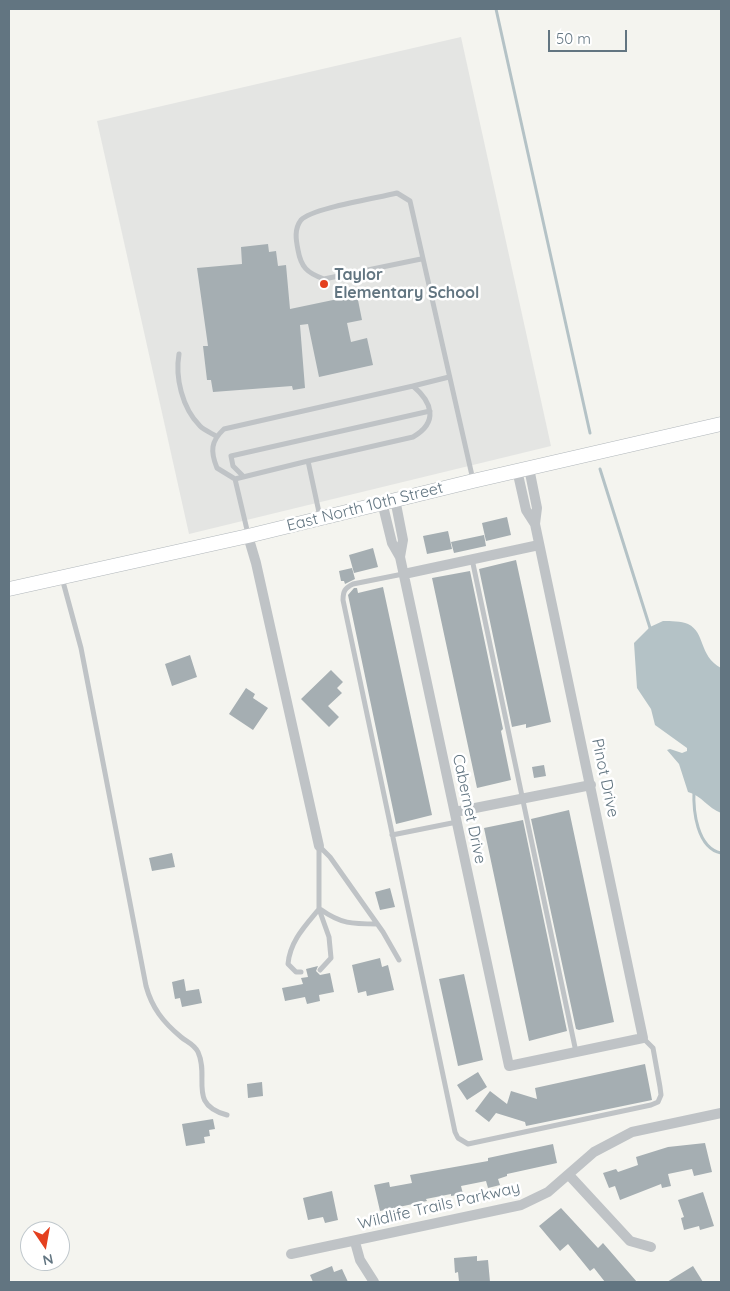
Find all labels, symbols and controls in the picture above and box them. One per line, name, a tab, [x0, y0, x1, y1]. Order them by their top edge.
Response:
scale bar	[550, 20, 629, 52]
text: 50 m	[556, 29, 591, 48]
place label: Taylor Elementary School	[334, 265, 479, 303]
marker: Taylor Elementary School	[318, 278, 330, 290]
street label: East North 10th Street	[285, 478, 445, 536]
street label: Pinot Drive	[587, 737, 623, 819]
street label: Cabernet Drive	[448, 752, 490, 866]
street label: Wildlife Trails Parkway	[356, 1178, 522, 1234]
north arrow	[20, 1221, 70, 1271]
text: N	[41, 1250, 55, 1270]

